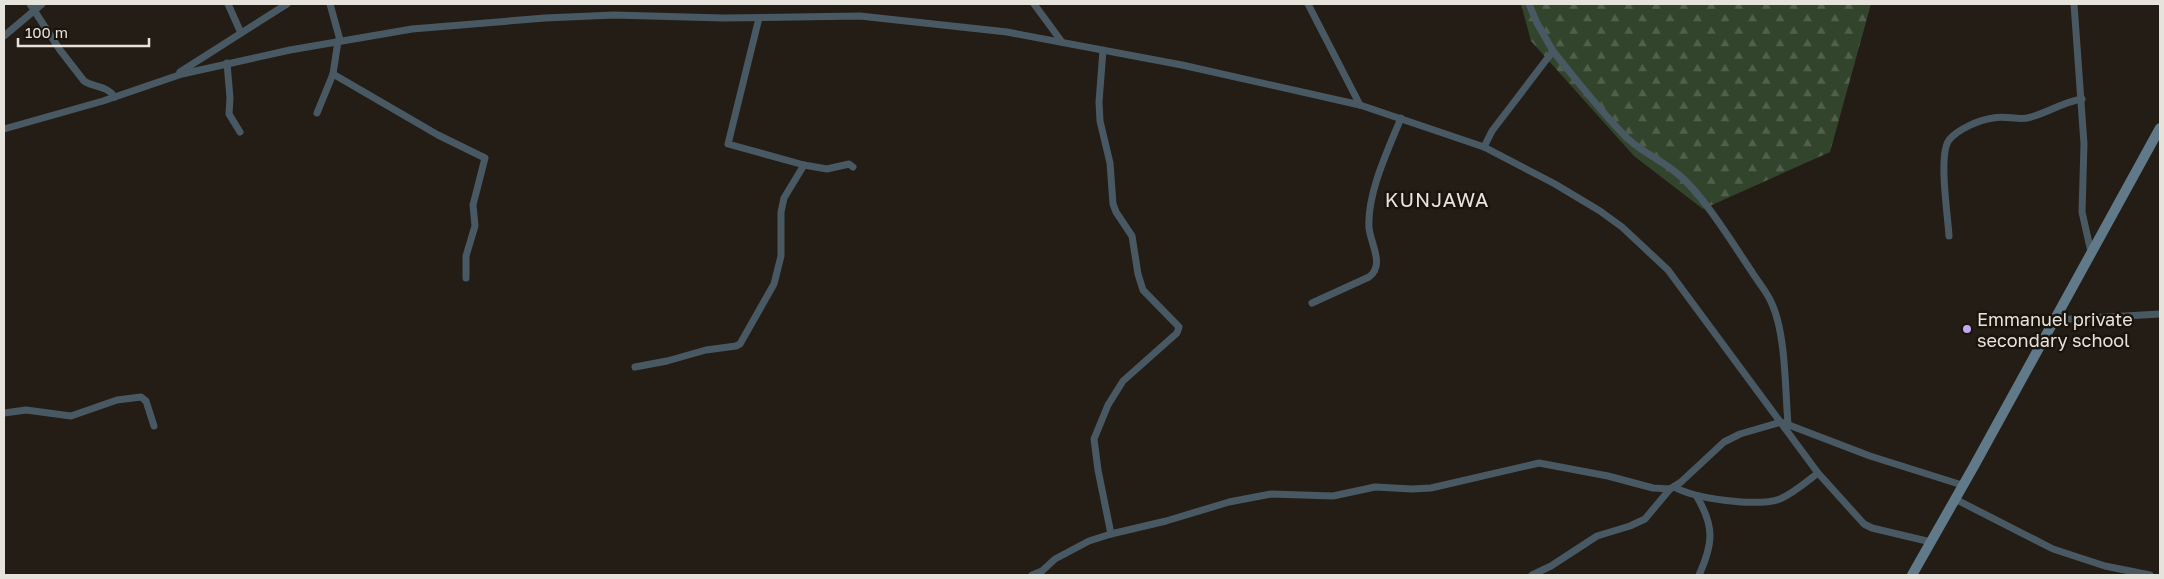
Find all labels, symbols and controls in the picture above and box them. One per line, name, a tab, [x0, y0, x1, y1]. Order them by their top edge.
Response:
scale bar	[18, 15, 149, 47]
text: 100 m	[25, 23, 68, 41]
district label: KUNJAWA	[1385, 187, 1489, 211]
place label: Emmanuel private secondary school	[1977, 308, 2133, 351]
marker: Emmanuel private secondary school	[1961, 323, 1973, 335]

